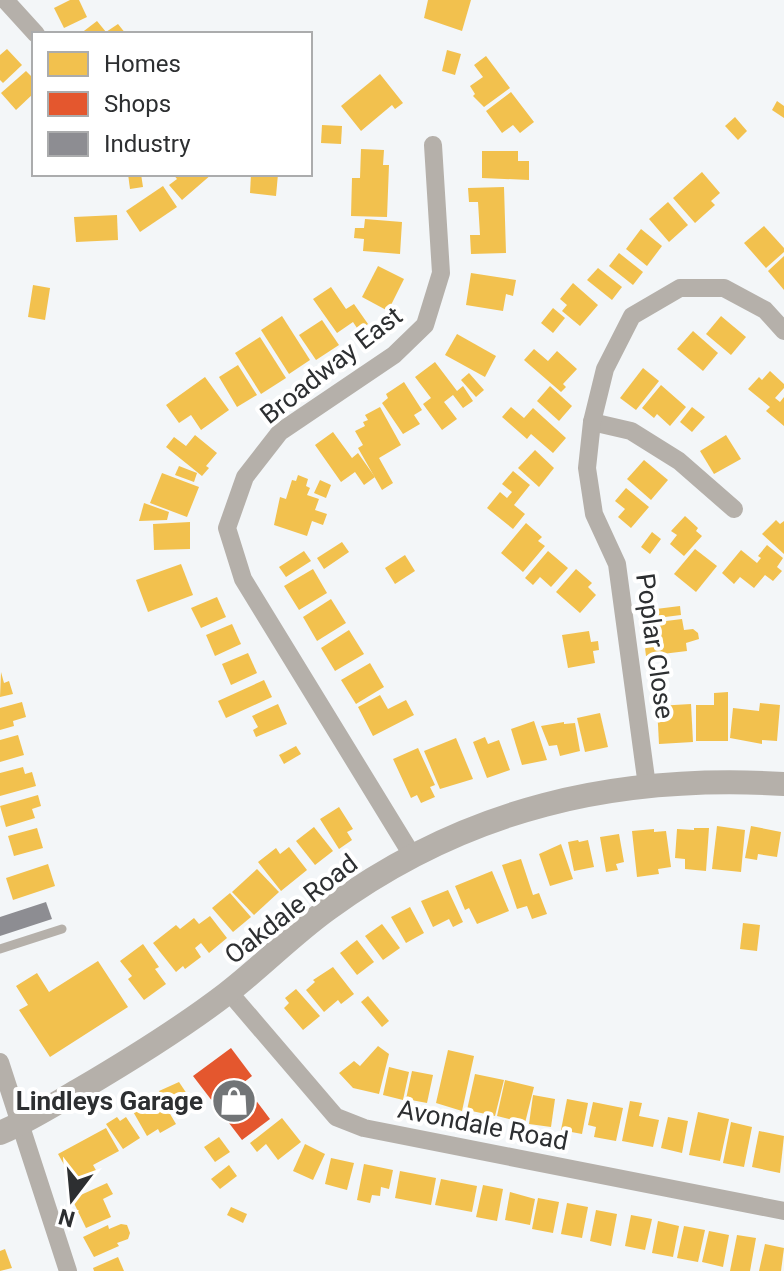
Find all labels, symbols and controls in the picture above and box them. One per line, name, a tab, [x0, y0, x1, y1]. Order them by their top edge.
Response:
legend	[32, 32, 312, 176]
text: Homes	[104, 50, 181, 78]
text: Shops	[104, 90, 171, 118]
text: Industry	[104, 130, 191, 158]
street label: Broadway East	[254, 300, 408, 430]
street label: Poplar Close	[630, 571, 680, 721]
street label: Oakdale Road	[219, 848, 363, 970]
shop icon: Lindleys Garage	[210, 1077, 258, 1125]
place label: Lindleys Garage	[16, 1086, 203, 1116]
street label: Avondale Road	[395, 1094, 571, 1156]
north arrow	[32, 1159, 112, 1239]
text: N	[56, 1204, 78, 1232]

